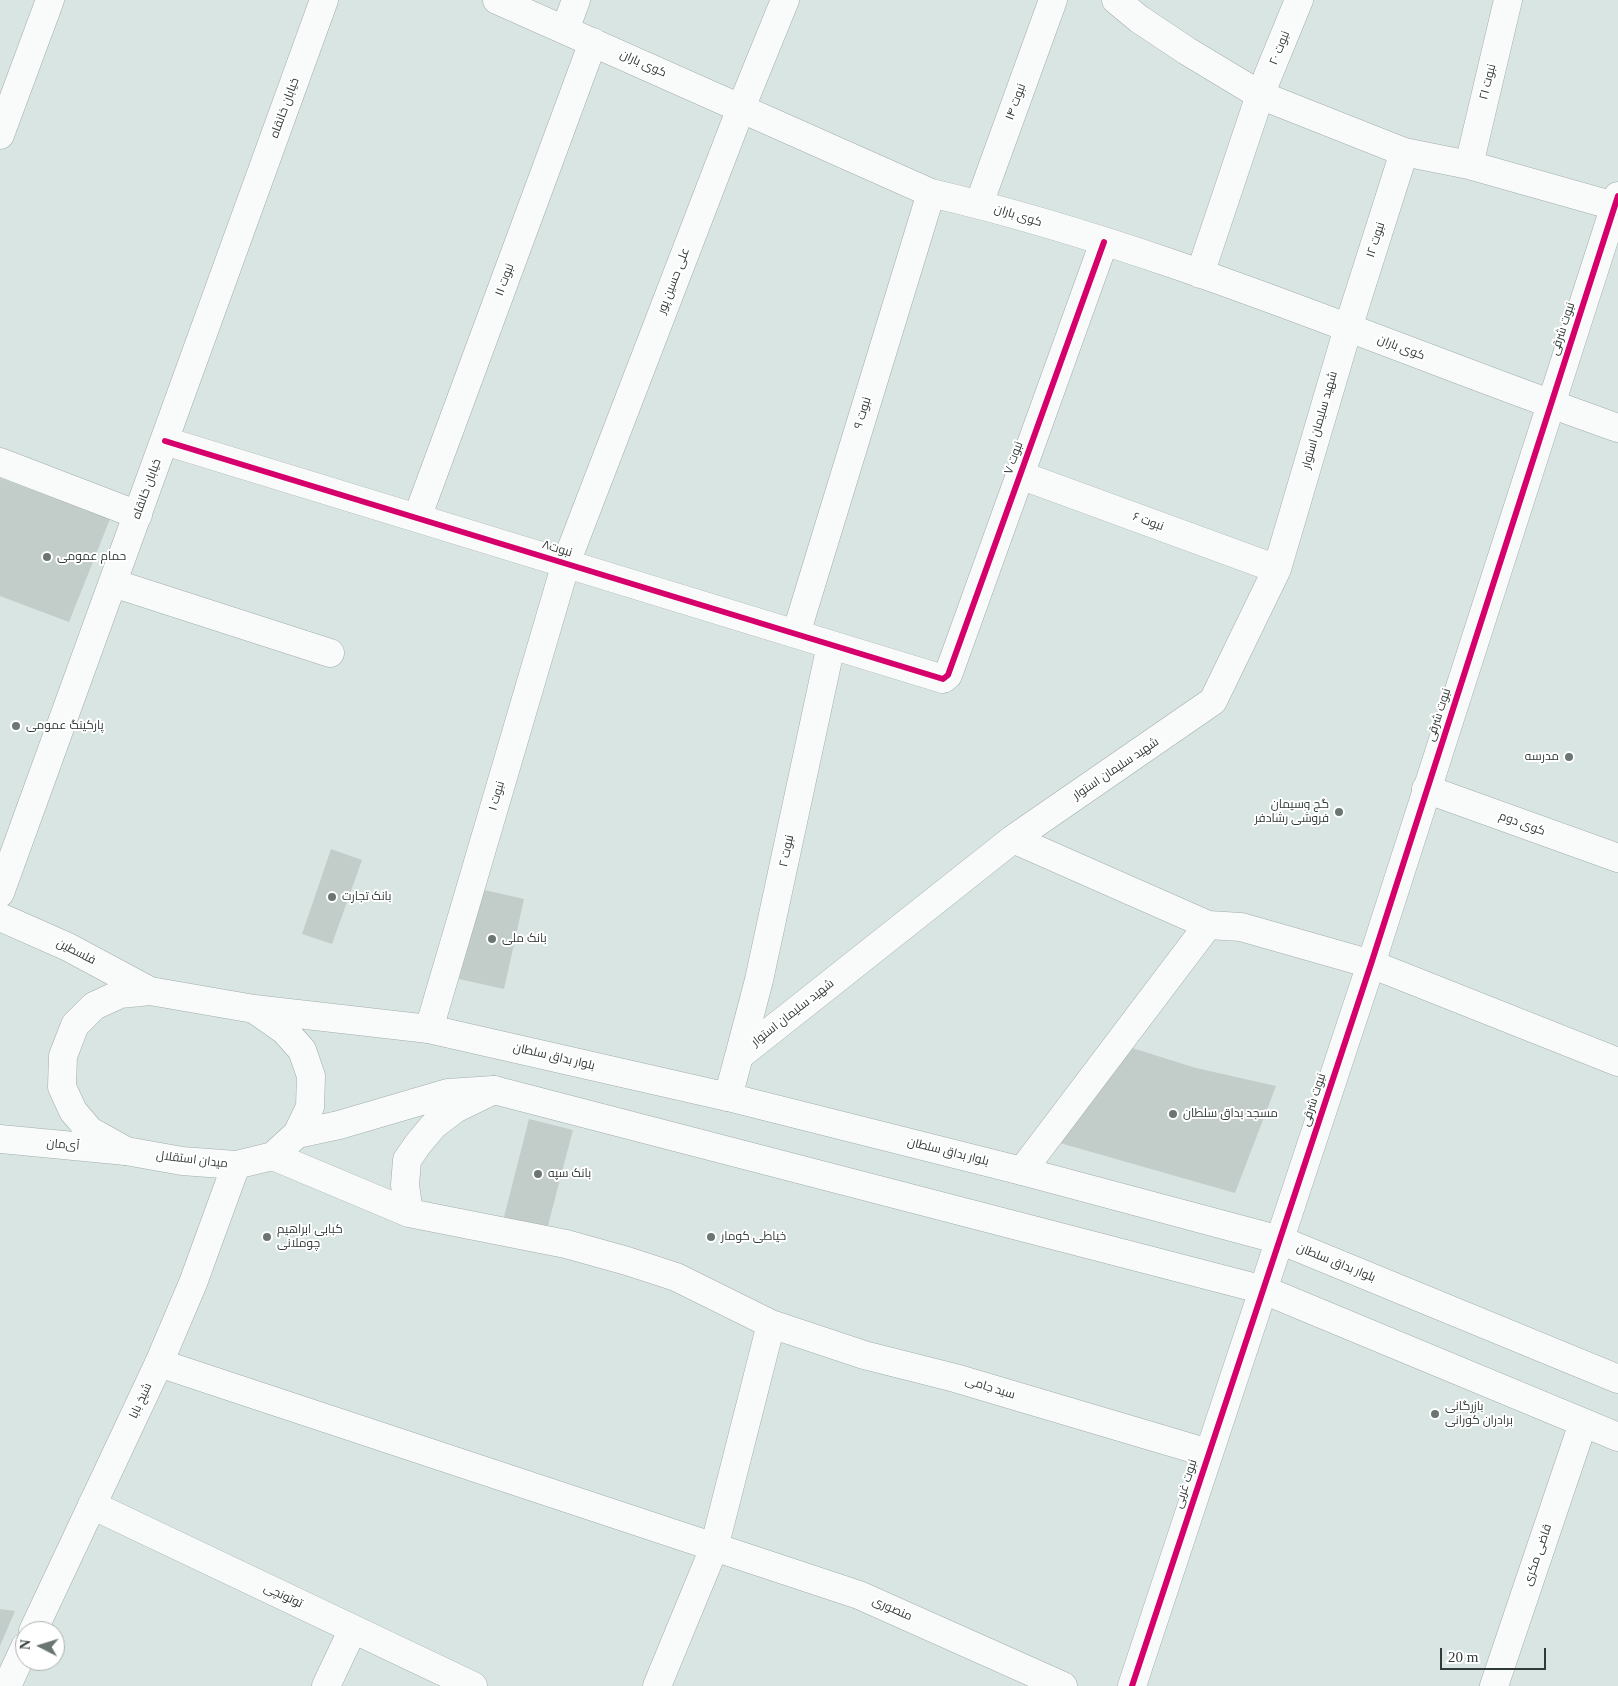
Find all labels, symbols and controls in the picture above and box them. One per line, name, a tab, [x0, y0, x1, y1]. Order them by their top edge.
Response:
street label: نبوت ۲۰	[1267, 29, 1293, 67]
street label: کوی باران	[618, 47, 668, 81]
street label: نبوت ۲۱	[1477, 63, 1499, 101]
street label: خیابان خانقاه	[267, 76, 303, 140]
street label: نبوت ۱۴	[1003, 82, 1029, 122]
street label: کوی باران	[992, 202, 1044, 230]
street label: نبوت ۱۲	[1364, 221, 1388, 259]
street label: علی حسین پور	[655, 246, 693, 316]
street label: نبوت ۱۱	[492, 262, 518, 298]
street label: نبوت شرقی	[1548, 301, 1578, 357]
street label: کوی باران	[1375, 332, 1427, 364]
street label: شهید سلیمان استوار	[1299, 370, 1341, 470]
street label: نبوت ۹	[851, 395, 875, 431]
street label: نبوت ۷	[1001, 440, 1027, 476]
street label: خیابان خانقاه	[129, 457, 165, 521]
street label: نبوت ۶	[1131, 510, 1165, 534]
street label: نبوت۸	[540, 538, 574, 560]
place label: حمام عمومی	[57, 550, 126, 564]
marker: حمام عمومی	[41, 551, 53, 563]
street label: نبوت شرقی	[1424, 687, 1454, 743]
place label: پارکینگ عمومی	[26, 719, 104, 733]
marker: پارکینگ عمومی	[10, 720, 22, 732]
street label: شهید سلیمان استوار	[1070, 735, 1162, 803]
place label: مدرسه	[1525, 750, 1559, 764]
marker: مدرسه	[1563, 751, 1575, 763]
street label: نبوت ۱	[486, 780, 508, 812]
place label: گچ وسیمان فروشی رشادفر	[1255, 798, 1329, 826]
marker: گچ وسیمان فروشی رشادفر	[1333, 806, 1345, 818]
street label: کوی دوم	[1497, 809, 1547, 839]
street label: نبوت ۲	[777, 834, 797, 868]
place label: بانک تجارت	[342, 890, 391, 904]
marker: بانک تجارت	[326, 891, 338, 903]
place label: بانک ملی	[502, 932, 547, 946]
marker: بانک ملی	[486, 933, 498, 945]
street label: فلسطین	[54, 936, 98, 968]
street label: شهید سلیمان استوار	[749, 976, 837, 1050]
street label: بلوار بداق سلطان	[512, 1041, 596, 1073]
street label: نبوت شرقی	[1299, 1072, 1329, 1128]
place label: مسجد بداق سلطان	[1183, 1107, 1278, 1121]
marker: مسجد بداق سلطان	[1167, 1108, 1179, 1120]
street label: بلوار بداق سلطان	[906, 1135, 990, 1169]
street label: آی‌مان	[46, 1136, 80, 1154]
street label: میدان استقلال	[155, 1148, 229, 1172]
place label: بانک سپه	[548, 1167, 591, 1181]
marker: بانک سپه	[532, 1168, 544, 1180]
place label: کبابی ابراهیم چوملانی	[277, 1223, 343, 1251]
place label: خیاطی کومار	[721, 1230, 786, 1244]
marker: کبابی ابراهیم چوملانی	[261, 1231, 273, 1243]
marker: خیاطی کومار	[705, 1231, 717, 1243]
street label: بلوار بداق سلطان	[1295, 1241, 1377, 1285]
street label: سید جامی	[963, 1374, 1017, 1402]
street label: شیخ بابا	[127, 1381, 155, 1421]
place label: بازرگانی برادران کورانی	[1445, 1400, 1513, 1428]
marker: بازرگانی برادران کورانی	[1429, 1408, 1441, 1420]
street label: نبوت غربی	[1171, 1458, 1201, 1510]
street label: قاضی مکری	[1521, 1522, 1555, 1588]
street label: توتونچی	[261, 1581, 305, 1611]
street label: منصوری	[870, 1594, 914, 1624]
north arrow	[15, 1621, 65, 1671]
scale bar	[1443, 1638, 1549, 1670]
text: N	[18, 1639, 33, 1650]
text: 20 m	[1448, 1649, 1478, 1665]

